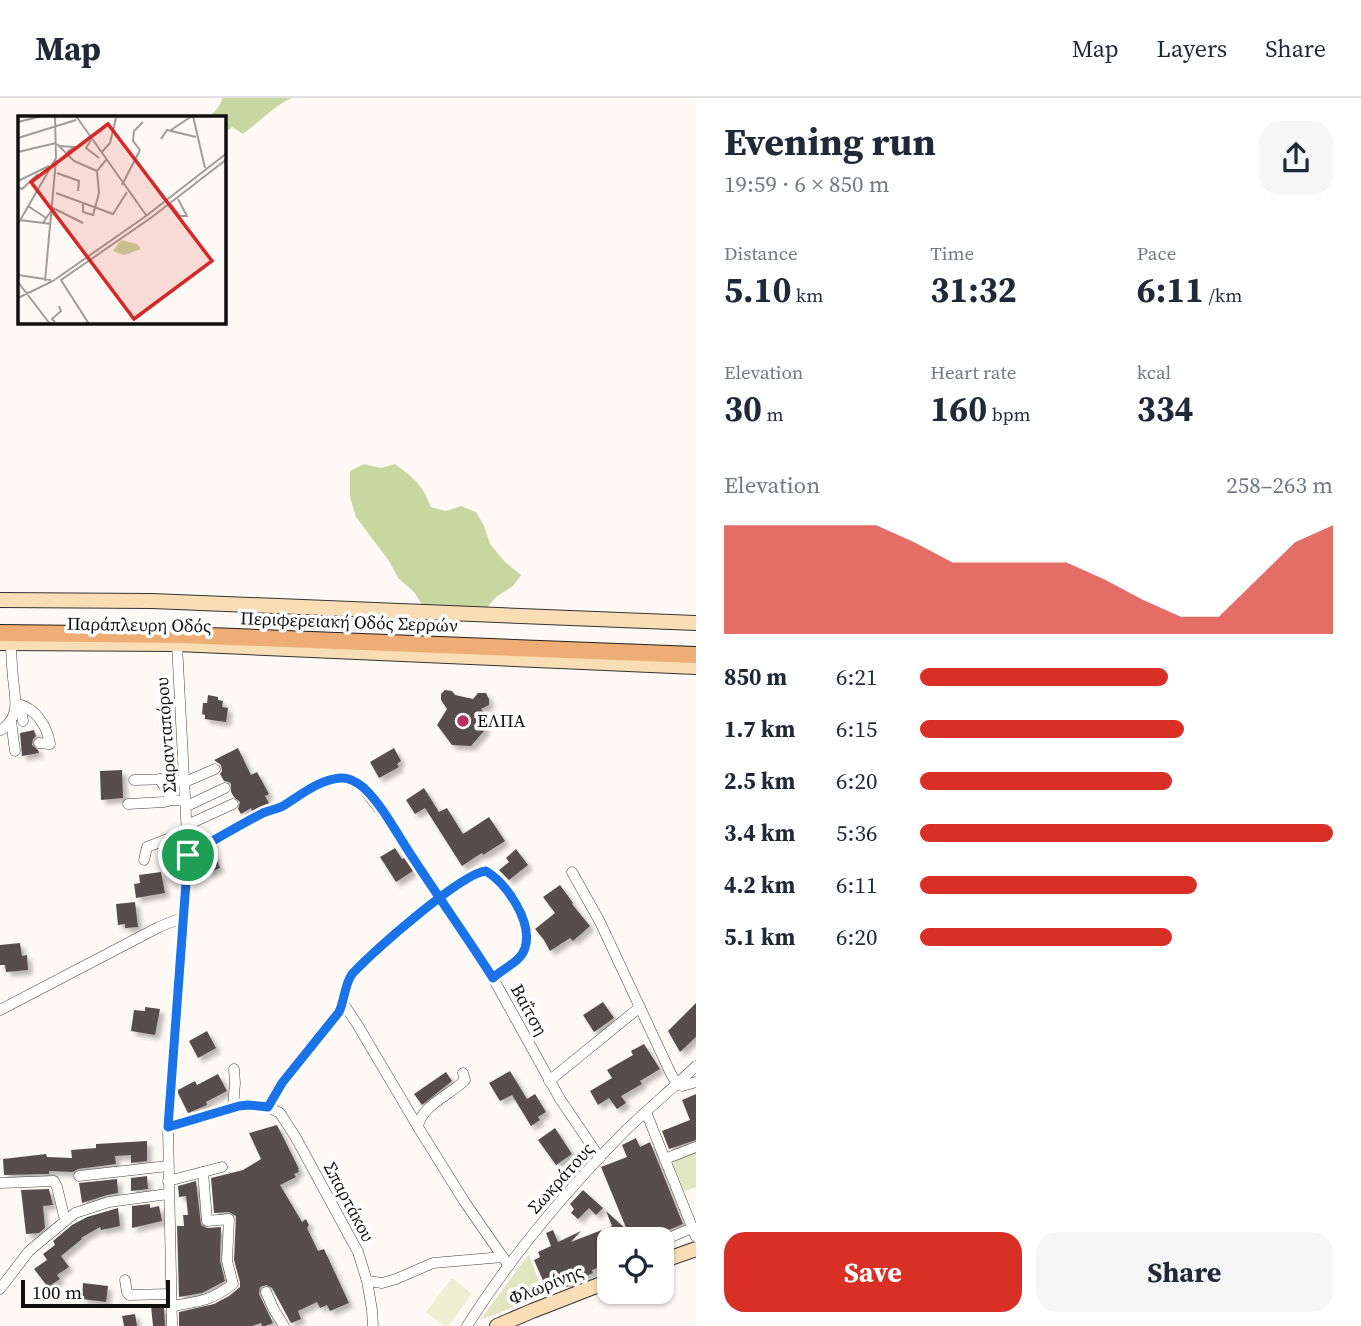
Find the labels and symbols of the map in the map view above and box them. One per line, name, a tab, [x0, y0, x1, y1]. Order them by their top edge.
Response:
inset map	[18, 116, 226, 324]
street label: Περιφερειακή Οδός Σερρών	[240, 605, 458, 638]
street label: Παράπλευρη Οδός	[67, 611, 211, 638]
street label: Σαρανταπόρου	[149, 676, 182, 794]
place label: ΕΛΠΑ	[477, 708, 526, 733]
marker: ΕΛΠΑ	[455, 713, 471, 729]
pin	[158, 825, 218, 885]
street label: Βαΐτση	[505, 979, 554, 1040]
street label: Σωκράτους	[522, 1137, 599, 1219]
street label: Σπαρτάκου	[318, 1158, 381, 1246]
street label: Φλωρίνης	[505, 1258, 587, 1311]
scale bar	[21, 1277, 170, 1309]

